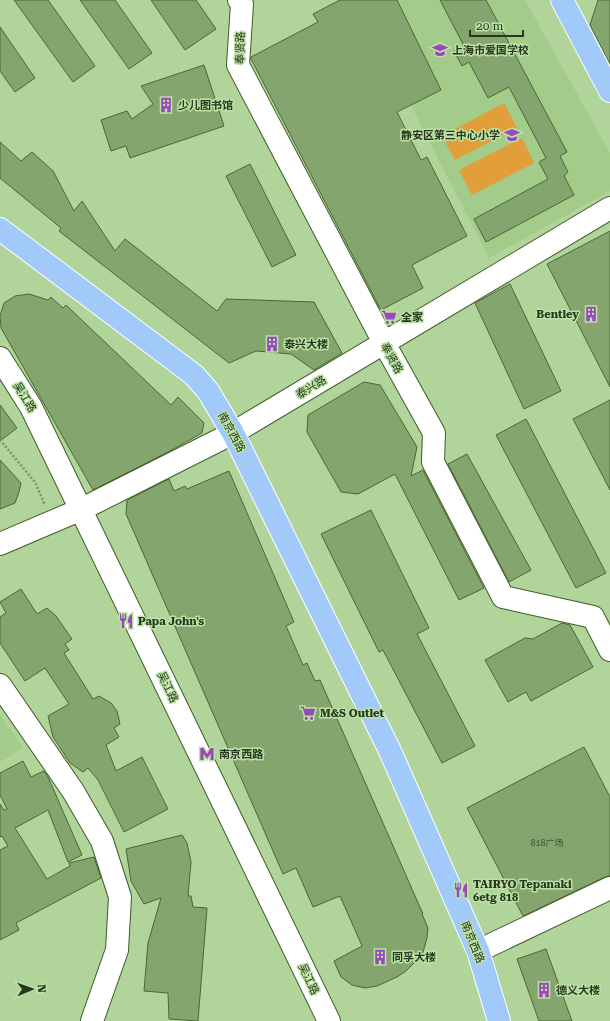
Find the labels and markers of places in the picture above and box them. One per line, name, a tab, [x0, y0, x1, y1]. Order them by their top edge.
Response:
school or university icon: 上海市爱国学校	[431, 41, 449, 59]
place label: 上海市爱国学校	[452, 44, 529, 57]
building icon: 少儿图书馆	[157, 96, 175, 114]
place label: 少儿图书馆	[178, 99, 233, 112]
school or university icon: 静安区第三中心小学	[503, 126, 521, 144]
place label: 静安区第三中心小学	[401, 129, 500, 142]
building icon: Bentley	[582, 305, 600, 323]
supermarket icon: 全家	[380, 308, 398, 326]
place label: Bentley	[536, 308, 579, 321]
place label: 全家	[401, 311, 423, 324]
building icon: 泰兴大楼	[263, 335, 281, 353]
place label: 泰兴大楼	[284, 338, 328, 351]
restaurant icon: Papa John's	[117, 612, 135, 630]
place label: Papa John's	[138, 615, 204, 628]
supermarket icon: M&S Outlet	[299, 704, 317, 722]
place label: M&S Outlet	[320, 707, 384, 720]
metro station icon: 南京西路	[198, 745, 216, 763]
place label: 南京西路	[219, 748, 264, 761]
place label: TAIRYO Tepanaki 6etg 818	[473, 878, 572, 904]
restaurant icon: TAIRYO Tepanaki 6etg 818	[452, 881, 470, 899]
building icon: 同孚大楼	[371, 948, 389, 966]
place label: 同孚大楼	[392, 951, 436, 964]
building icon: 德义大楼	[535, 981, 553, 999]
place label: 德义大楼	[556, 984, 600, 997]

